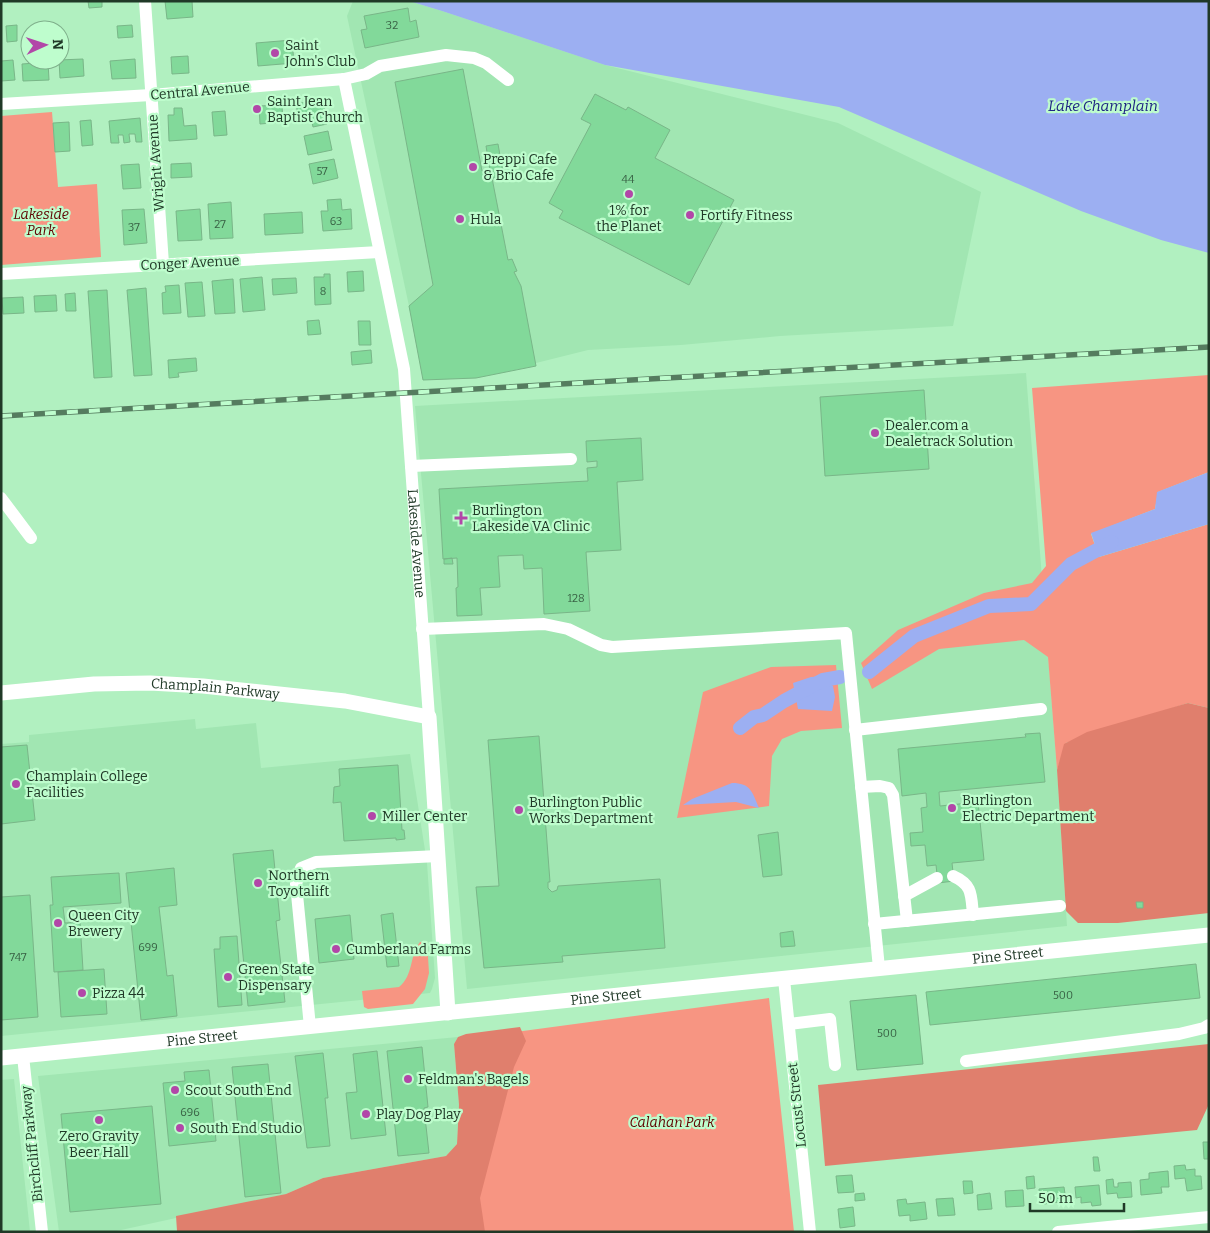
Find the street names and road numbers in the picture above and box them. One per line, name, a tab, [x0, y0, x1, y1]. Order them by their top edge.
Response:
street label: Central Avenue	[150, 78, 250, 104]
street label: Wright Avenue	[144, 114, 168, 212]
street label: Conger Avenue	[140, 252, 240, 274]
street label: Lakeside Avenue	[404, 488, 429, 599]
street label: Champlain Parkway	[151, 675, 281, 703]
street label: Pine Street	[971, 943, 1044, 967]
street label: Pine Street	[570, 984, 642, 1009]
street label: Pine Street	[166, 1026, 238, 1050]
street label: Locust Street	[784, 1062, 810, 1148]
street label: Birchcliff Parkway	[17, 1084, 47, 1203]

